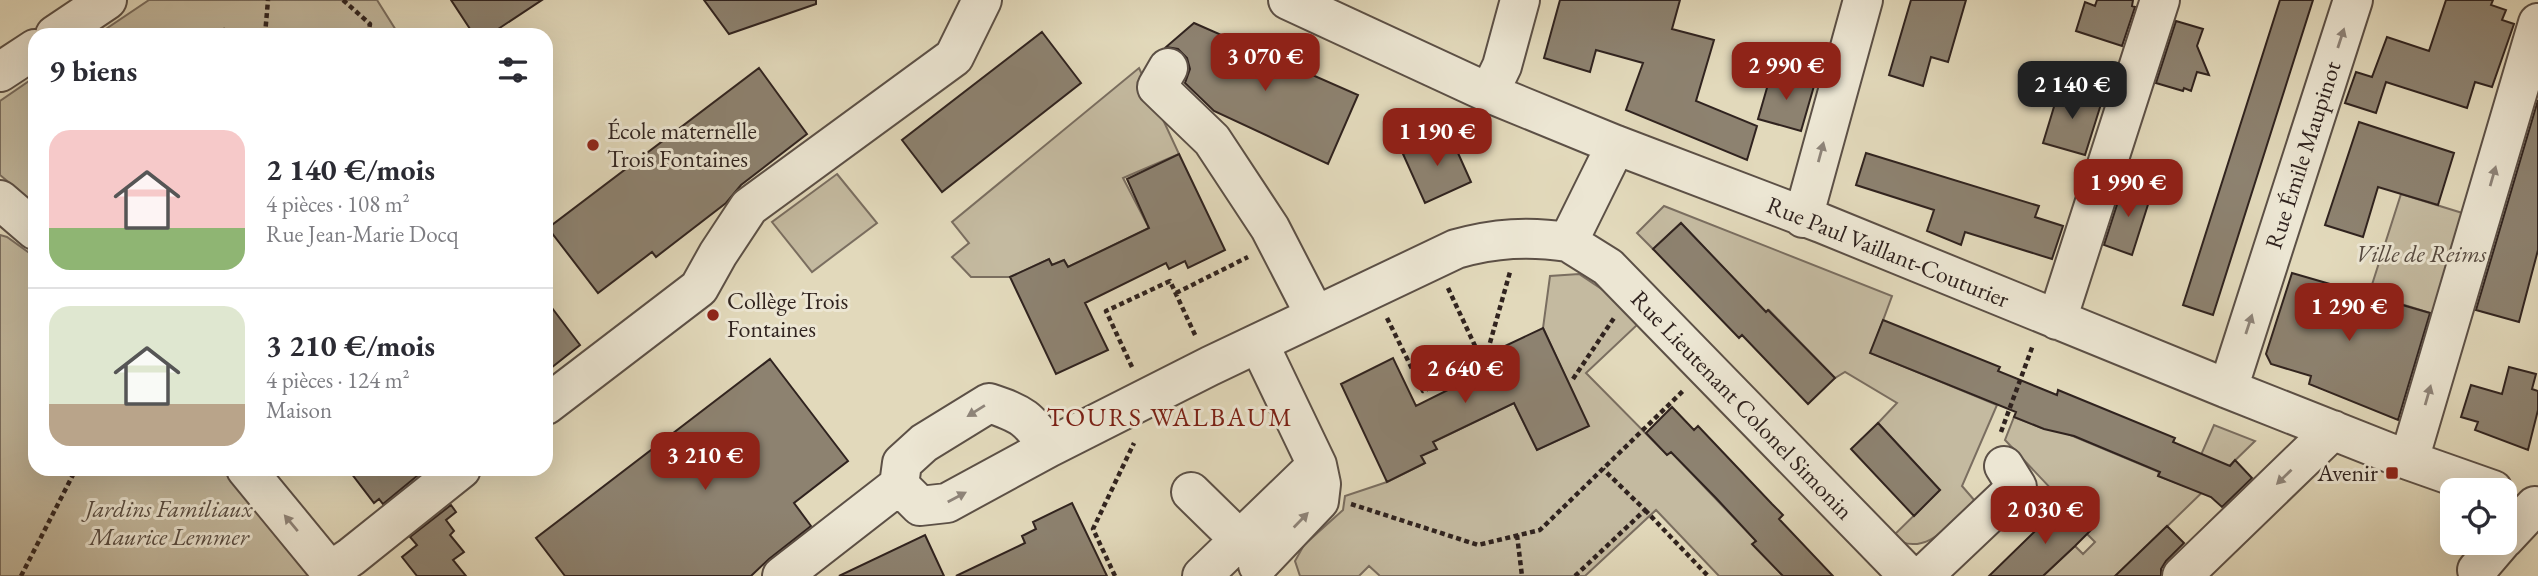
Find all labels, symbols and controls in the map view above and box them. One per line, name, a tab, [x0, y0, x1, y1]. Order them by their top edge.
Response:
one-way arrow	[2336, 27, 2347, 48]
pin: 3 070 €	[1200, 34, 1330, 93]
text: 3 070 €	[1227, 41, 1303, 71]
pin: 2 990 €	[1721, 42, 1851, 102]
text: 2 990 €	[1748, 50, 1824, 80]
text: 9 biens	[49, 51, 137, 90]
icon: filters	[494, 51, 532, 89]
street label: Rue Émile Maupinot	[2258, 57, 2348, 253]
pin: 2 140 €	[2007, 61, 2137, 121]
text: 2 140 €	[2034, 69, 2110, 99]
pin: 1 190 €	[1372, 108, 1502, 168]
place label: École maternelle Trois Fontaines	[607, 115, 757, 174]
text: 1 190 €	[1399, 116, 1475, 146]
marker: École maternelle Trois Fontaines	[585, 137, 601, 153]
one-way arrow	[1816, 140, 1827, 162]
text: 2 140 €/mois	[266, 150, 435, 189]
icon: home	[105, 158, 189, 242]
pin: 1 990 €	[2063, 160, 2193, 219]
one-way arrow	[2488, 166, 2498, 187]
text: 1 990 €	[2090, 167, 2166, 197]
text: 4 pièces · 108 m²	[266, 189, 410, 219]
street label: Rue Paul Vaillant-Couturier	[1762, 189, 2014, 314]
text: Rue Jean-Marie Docq	[266, 219, 458, 249]
park label: Ville de Reims	[2356, 238, 2487, 269]
street label: Rue Lieutenant Colonel Simonin	[1624, 283, 1861, 526]
pin: 1 290 €	[2284, 284, 2414, 343]
place label: Collège Trois Fontaines	[727, 285, 848, 344]
text: 1 290 €	[2311, 291, 2387, 321]
marker: Collège Trois Fontaines	[705, 307, 721, 323]
one-way arrow	[2244, 313, 2254, 334]
text: 3 210 €/mois	[266, 326, 435, 365]
icon: home	[105, 334, 189, 418]
pin: 2 640 €	[1400, 346, 1530, 405]
text: 2 640 €	[1427, 353, 1503, 383]
text: 4 pièces · 124 m²	[266, 365, 410, 395]
one-way arrow	[2424, 384, 2434, 405]
text: Maison	[266, 395, 332, 425]
district label: TOURS WALBAUM	[1046, 400, 1294, 434]
one-way arrow	[966, 405, 985, 418]
pin: 3 210 €	[640, 433, 770, 492]
text: 3 210 €	[667, 440, 743, 470]
place label: Avenir	[2316, 457, 2378, 488]
marker: Avenir	[2384, 465, 2400, 481]
one-way arrow	[2276, 469, 2293, 485]
map controls	[2440, 478, 2517, 555]
button: locate	[2440, 478, 2517, 555]
pin: 2 030 €	[1980, 486, 2110, 546]
one-way arrow	[947, 492, 967, 503]
park label: Jardins Familiaux Maurice Lemmer	[81, 493, 254, 552]
text: 2 030 €	[2007, 494, 2083, 524]
one-way arrow	[1293, 512, 1309, 529]
one-way arrow	[284, 515, 299, 532]

